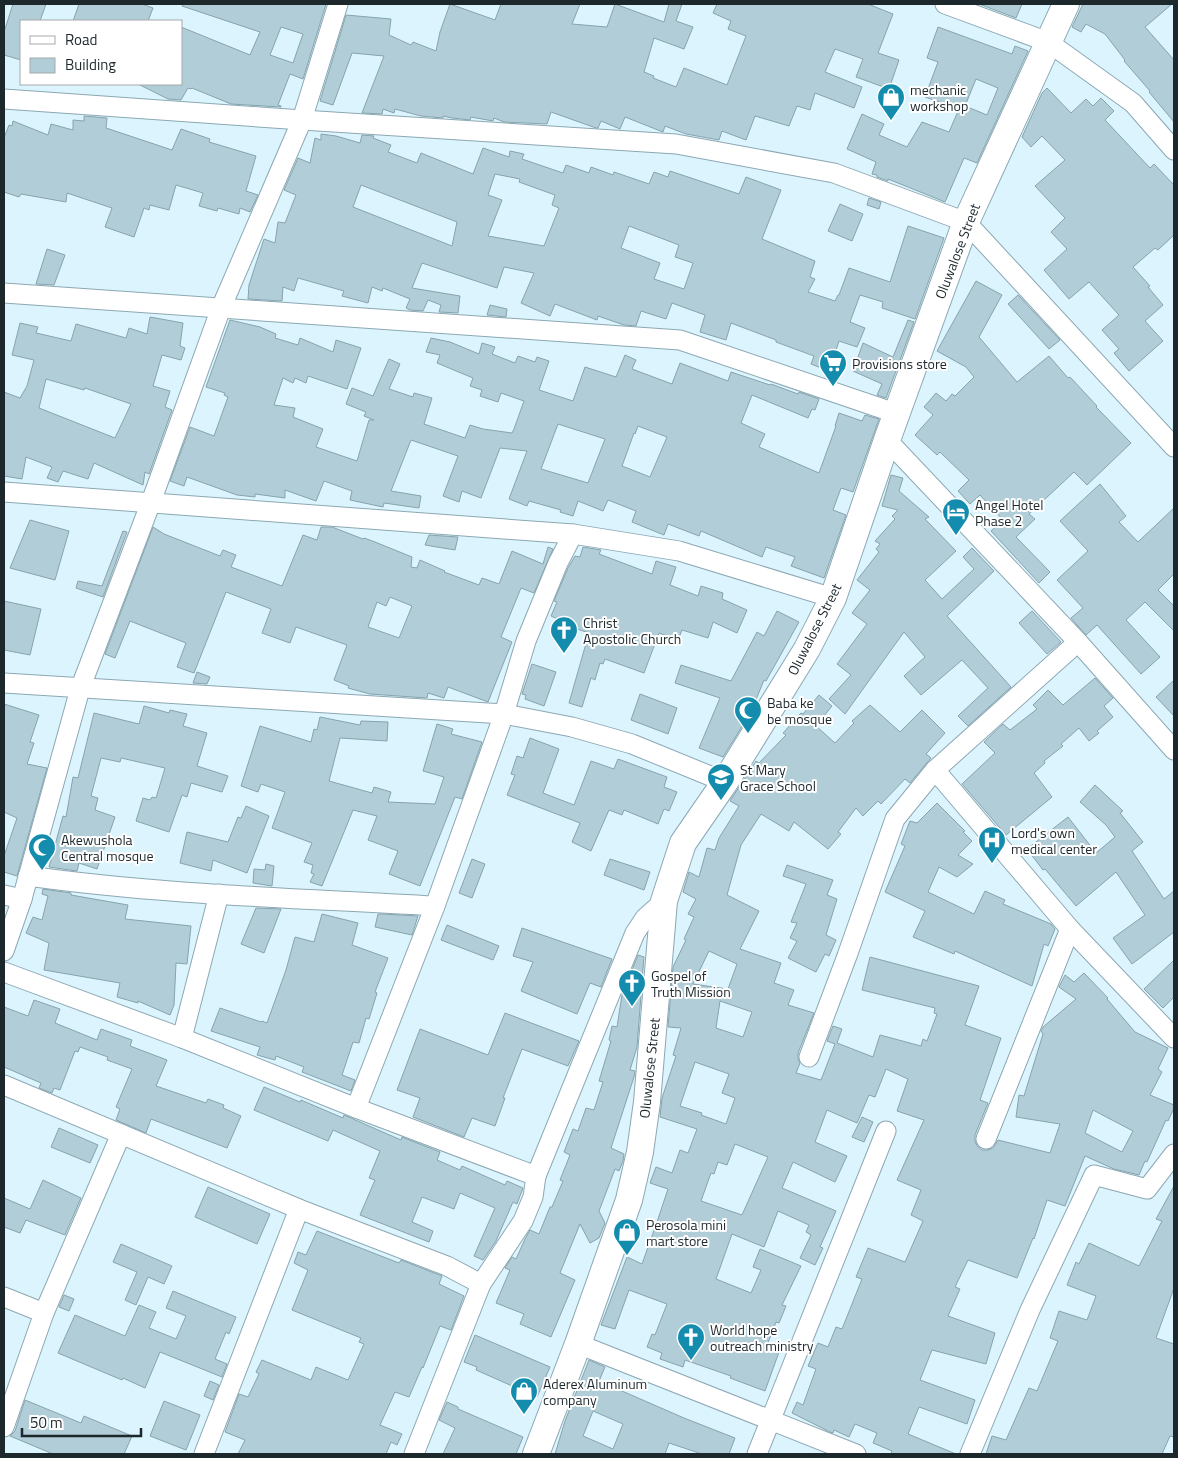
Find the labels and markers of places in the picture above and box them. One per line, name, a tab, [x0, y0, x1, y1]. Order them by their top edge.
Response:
place label: mechanic workshop	[910, 79, 968, 116]
shop icon: mechanic workshop	[876, 82, 906, 121]
supermarket icon: Provisions store	[818, 348, 848, 387]
place label: Provisions store	[852, 353, 947, 374]
place label: Angel Hotel Phase 2	[975, 494, 1043, 531]
hotel icon: Angel Hotel Phase 2	[941, 497, 971, 536]
place label: Christ Apostolic Church	[583, 612, 681, 649]
church icon: Christ Apostolic Church	[549, 615, 579, 654]
place label: Baba ke be mosque	[767, 692, 832, 729]
mosque icon: Baba ke be mosque	[733, 695, 763, 734]
place label: St Mary Grace School	[740, 759, 816, 796]
school or university icon: St Mary Grace School	[706, 762, 736, 801]
place label: Lord's own medical center	[1011, 822, 1097, 859]
hospital icon: Lord's own medical center	[977, 825, 1007, 864]
place label: Akewushola Central mosque	[61, 829, 154, 866]
mosque icon: Akewushola Central mosque	[27, 832, 57, 871]
place label: Gospel of Truth Mission	[651, 965, 731, 1002]
church icon: Gospel of Truth Mission	[617, 968, 647, 1007]
place label: Perosola mini mart store	[646, 1214, 726, 1251]
shop icon: Perosola mini mart store	[612, 1217, 642, 1256]
place label: World hope outreach ministry	[710, 1319, 814, 1356]
church icon: World hope outreach ministry	[676, 1322, 706, 1361]
place label: Aderex Aluminum company	[543, 1373, 647, 1410]
shop icon: Aderex Aluminum company	[509, 1376, 539, 1415]

